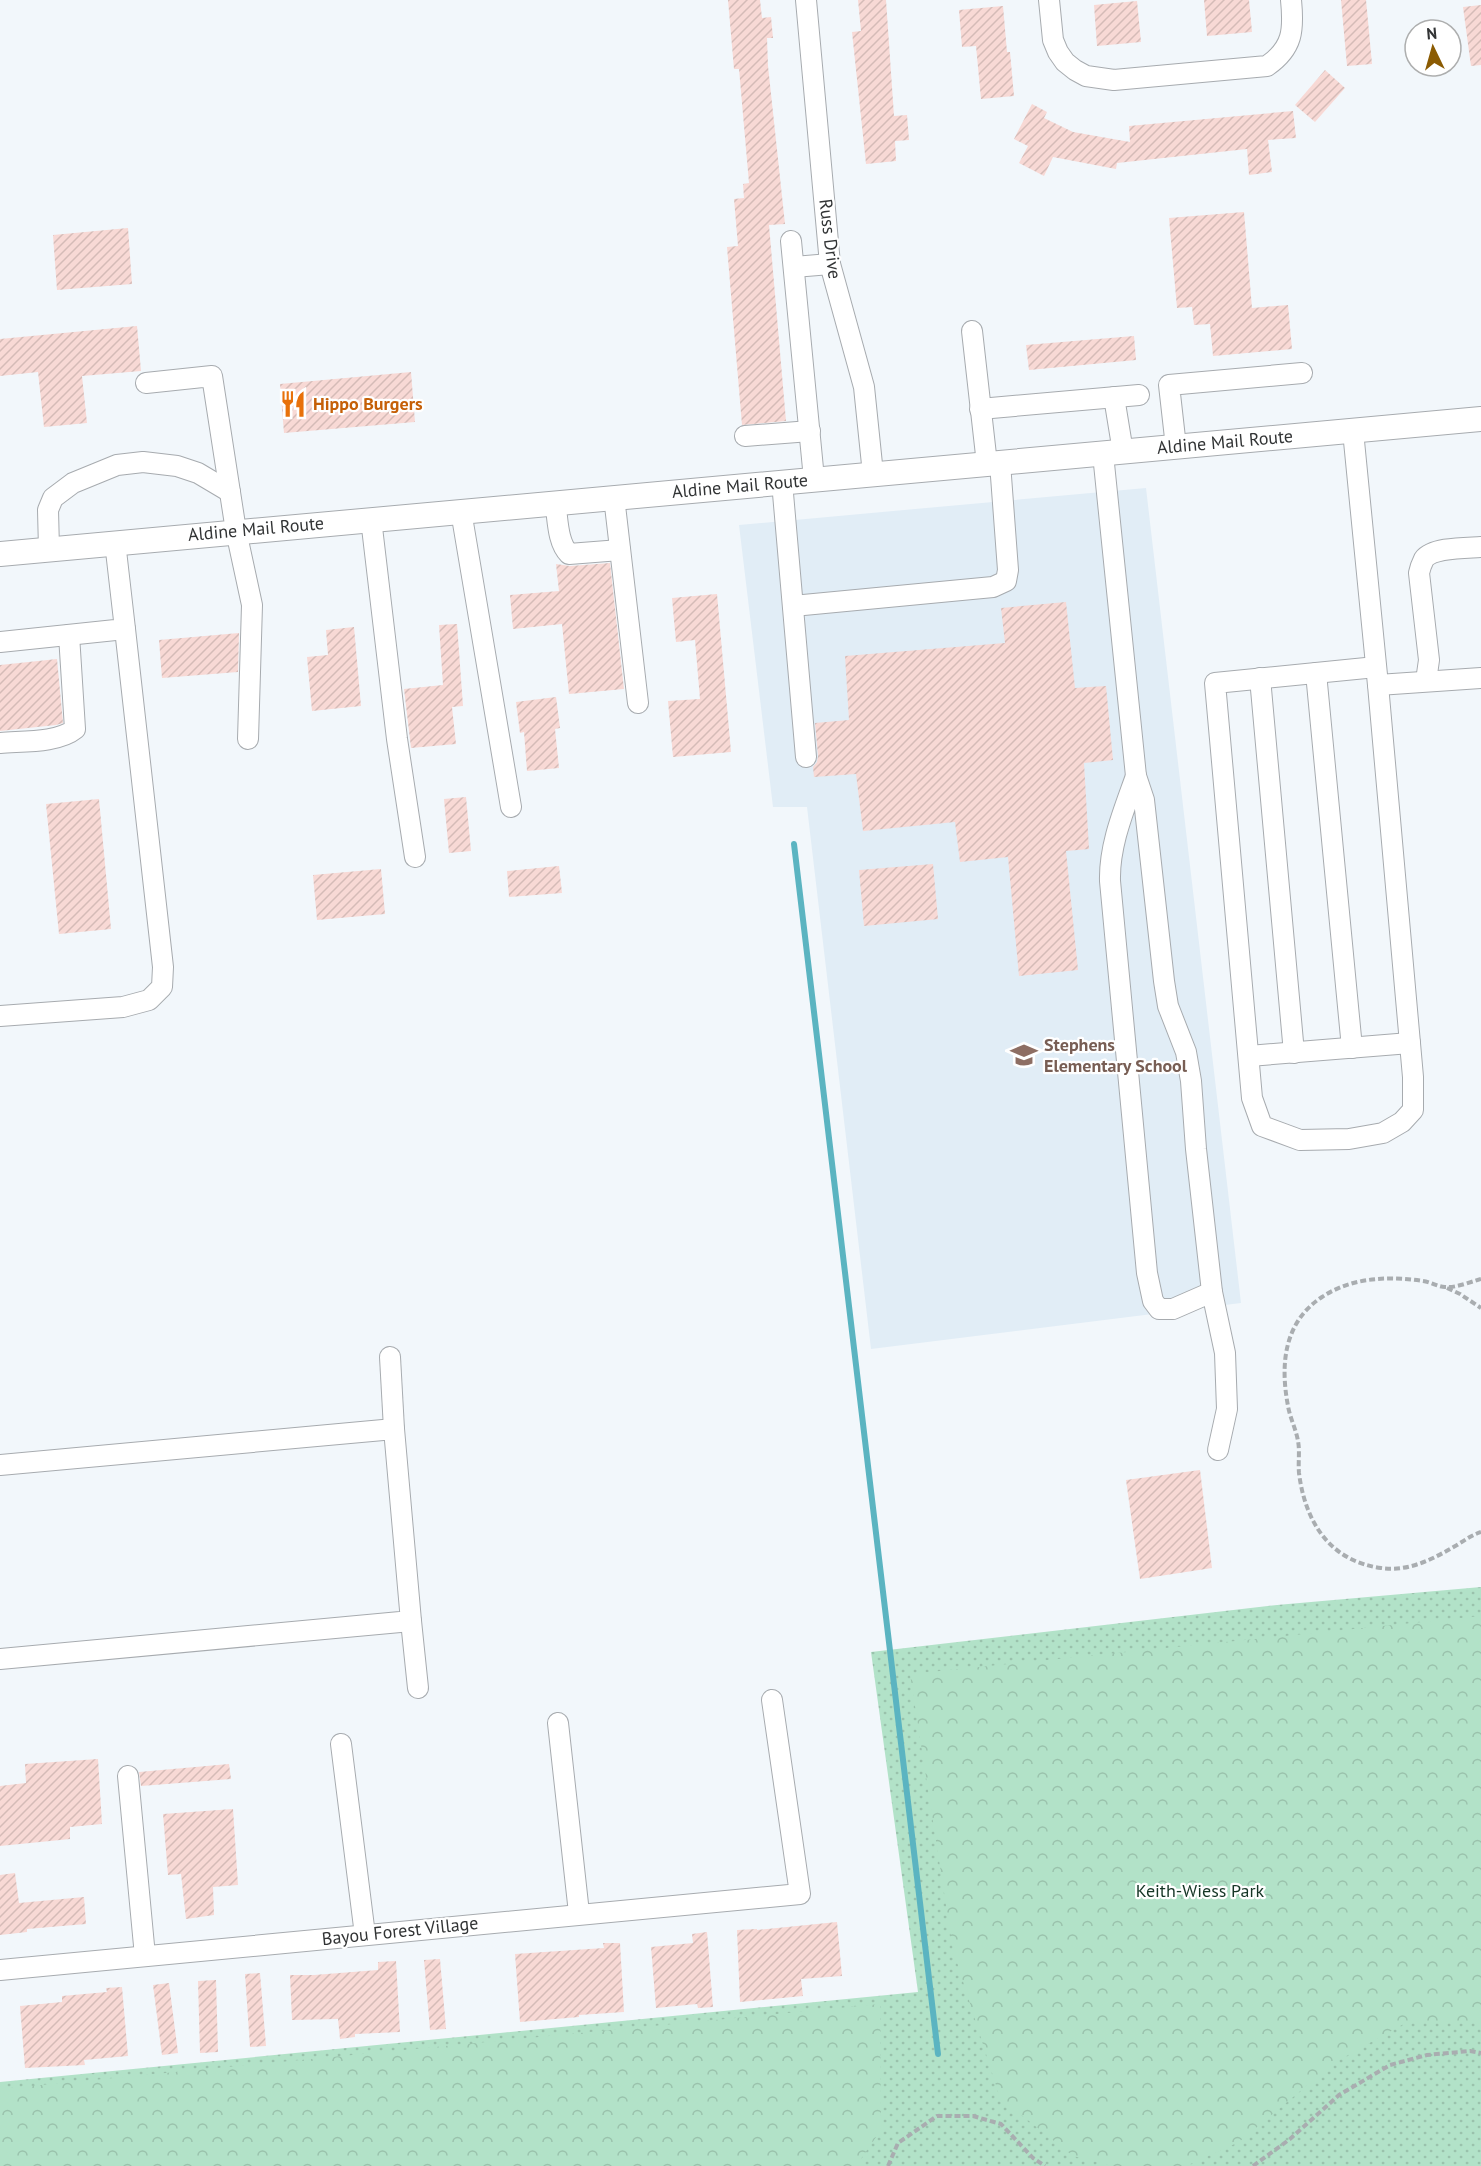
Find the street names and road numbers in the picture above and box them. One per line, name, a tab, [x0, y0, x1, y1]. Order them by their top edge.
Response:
street label: Russ Drive	[814, 198, 847, 280]
street label: Aldine Mail Route	[1156, 424, 1294, 459]
street label: Aldine Mail Route	[671, 468, 809, 503]
street label: Aldine Mail Route	[187, 511, 325, 546]
street label: Bayou Forest Village	[321, 1911, 479, 1950]

